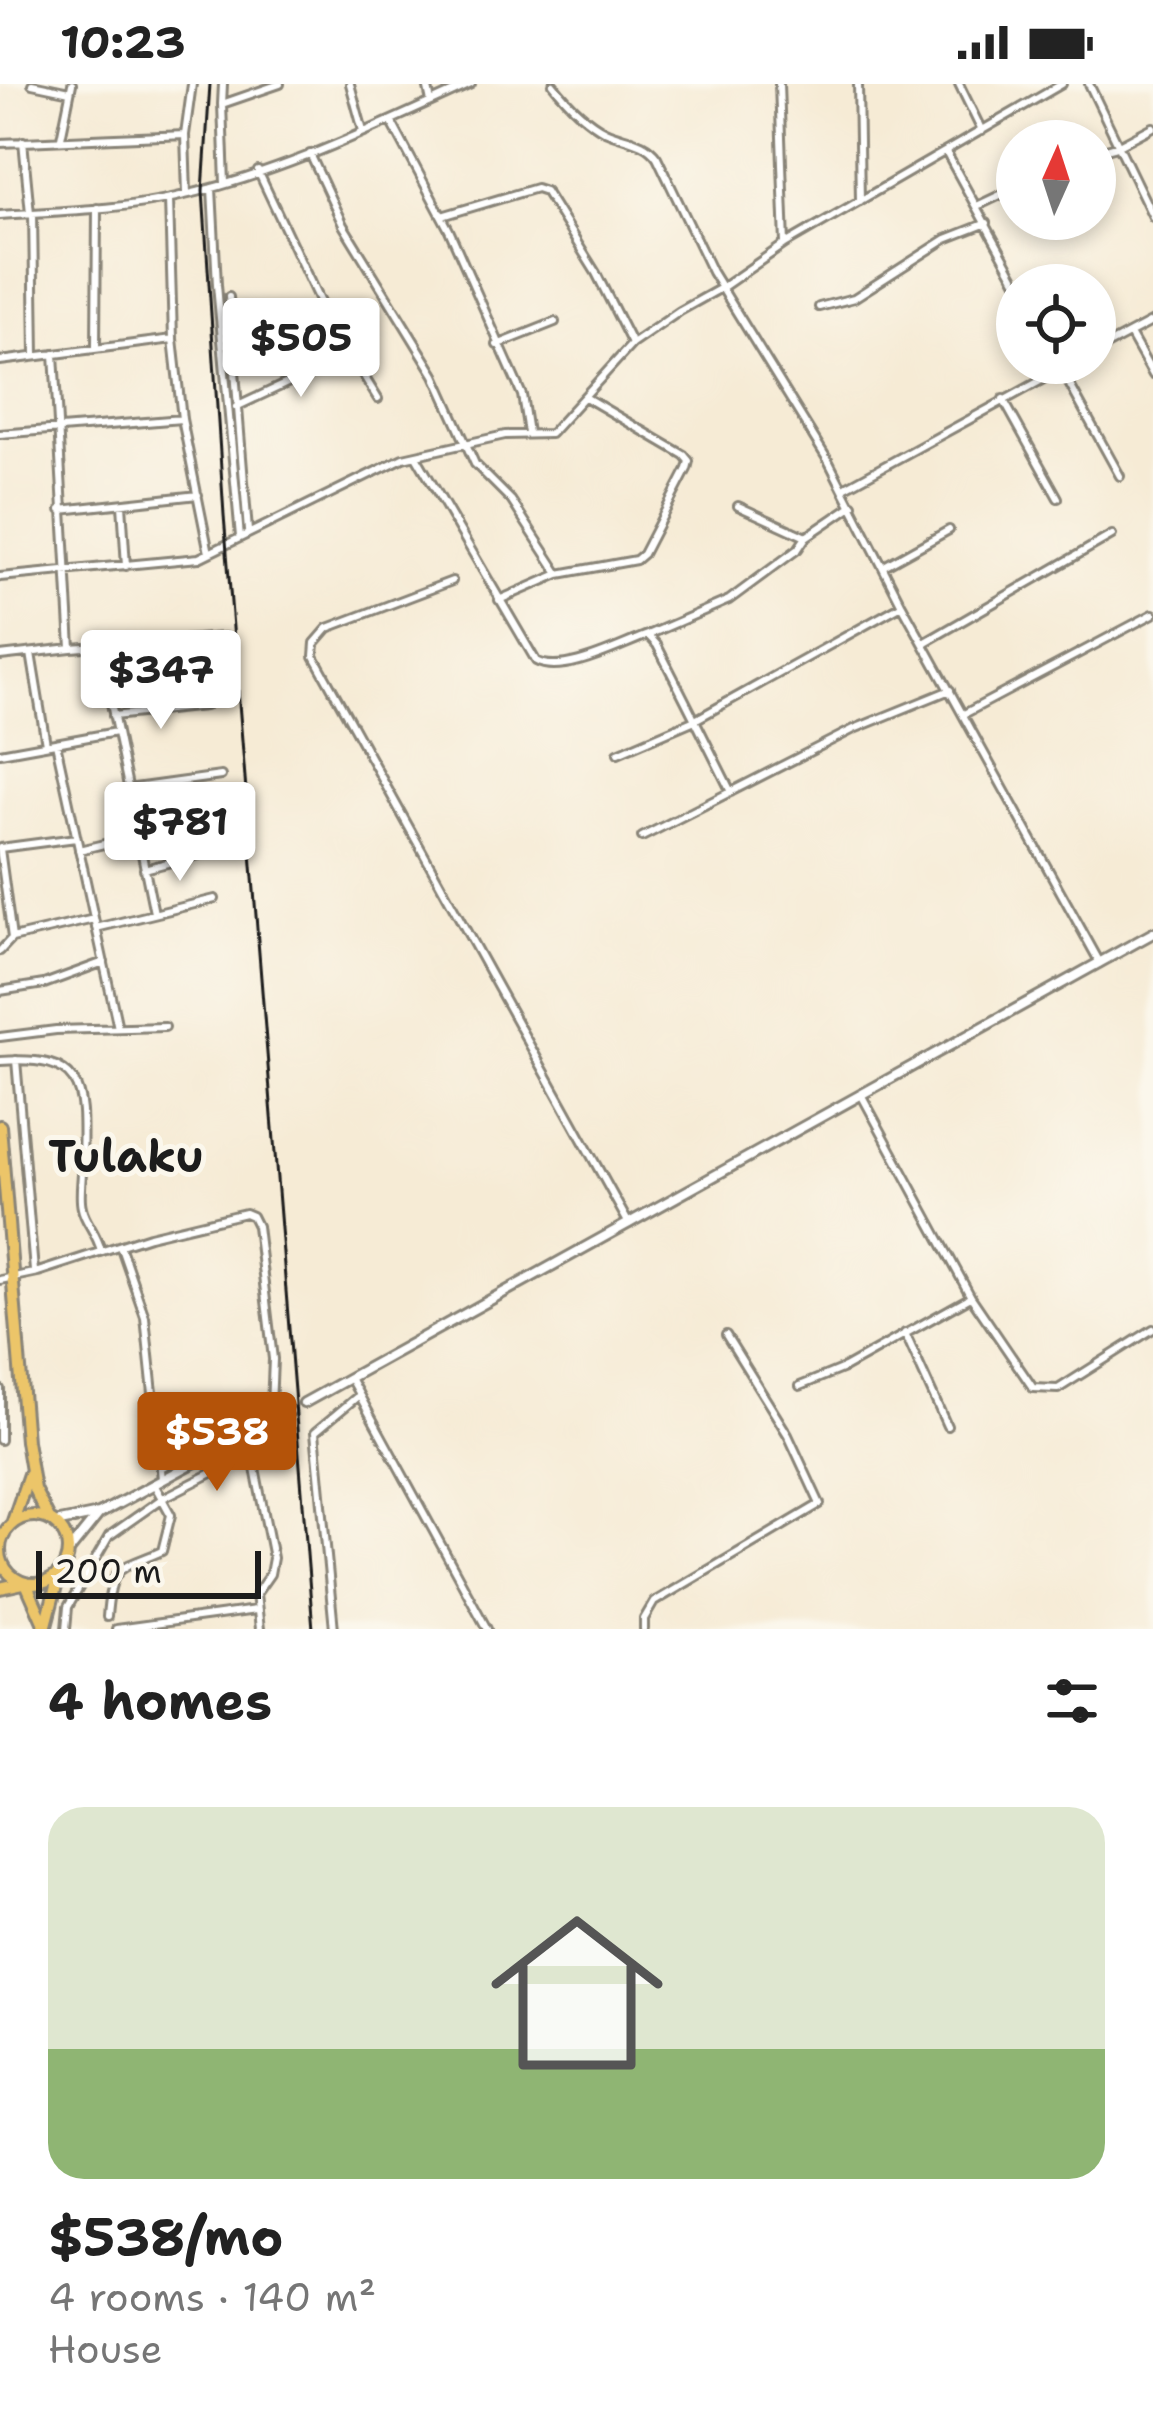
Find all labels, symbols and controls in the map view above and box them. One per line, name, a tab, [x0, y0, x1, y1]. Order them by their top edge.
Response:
text: 10:23	[60, 12, 186, 72]
north arrow	[996, 120, 1116, 240]
map controls	[996, 120, 1116, 384]
button: locate	[996, 264, 1116, 384]
pin: $505	[230, 298, 372, 400]
text: $505	[250, 311, 352, 363]
pin: $347	[90, 630, 232, 732]
text: $347	[108, 643, 214, 695]
pin: $781	[109, 782, 251, 884]
text: $781	[131, 795, 229, 847]
district label: Tulaku	[48, 1126, 204, 1186]
pin: $538	[146, 1392, 288, 1494]
text: $538	[164, 1405, 270, 1457]
scale bar	[36, 1545, 261, 1598]
text: 200 m	[54, 1549, 162, 1594]
text: 4 homes	[48, 1667, 272, 1735]
icon: filters	[1039, 1668, 1105, 1734]
icon: home	[469, 1885, 685, 2101]
text: $538/mo	[48, 2203, 283, 2271]
text: 4 rooms · 140 m²	[48, 2271, 376, 2323]
text: House	[48, 2323, 163, 2375]

